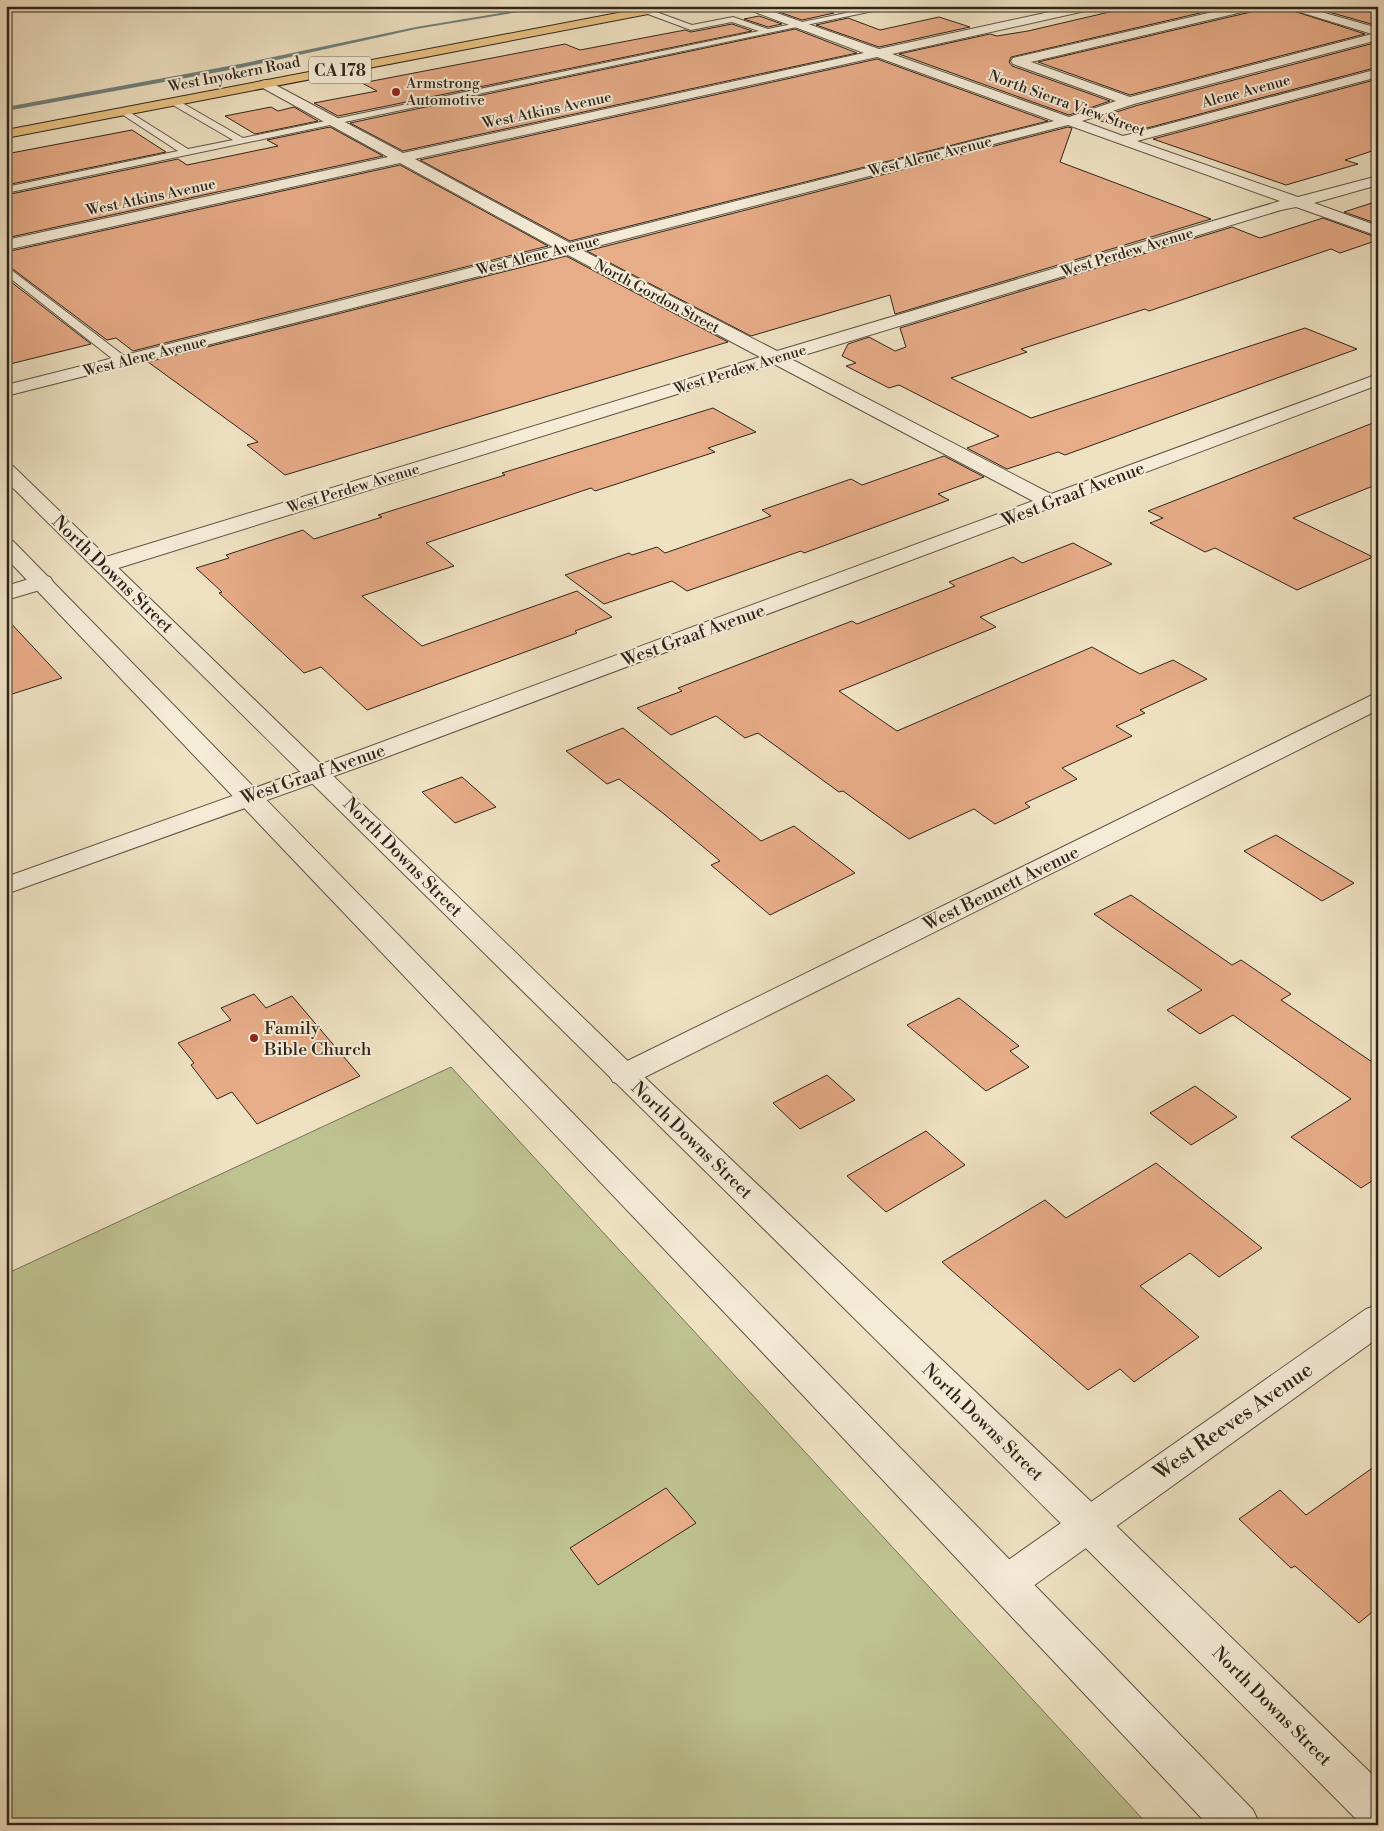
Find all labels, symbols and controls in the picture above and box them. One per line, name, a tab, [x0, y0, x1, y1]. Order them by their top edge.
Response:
street label: West Inyokern Road	[166, 52, 302, 97]
road number: CA 178	[309, 56, 371, 84]
street label: North Sierra View Street	[986, 66, 1148, 141]
street label: Alene Avenue	[1199, 70, 1293, 113]
place label: Armstrong Automotive	[405, 74, 485, 110]
marker: Armstrong Automotive	[390, 86, 402, 98]
street label: West Atkins Avenue	[480, 88, 614, 134]
street label: West Alene Avenue	[865, 132, 994, 181]
street label: West Atkins Avenue	[84, 175, 218, 221]
street label: West Perdew Avenue	[1058, 223, 1196, 282]
street label: West Alene Avenue	[473, 231, 602, 280]
street label: North Gordon Street	[591, 255, 723, 338]
street label: West Alene Avenue	[80, 332, 209, 381]
street label: West Perdew Avenue	[671, 340, 809, 399]
street label: West Graaf Avenue	[998, 457, 1148, 533]
street label: West Perdew Avenue	[284, 459, 422, 518]
street label: North Downs Street	[47, 511, 179, 639]
street label: West Graaf Avenue	[617, 599, 768, 672]
street label: West Graaf Avenue	[237, 739, 388, 810]
street label: North Downs Street	[338, 793, 468, 922]
street label: West Bennett Avenue	[919, 841, 1083, 937]
place label: Family Bible Church	[263, 1017, 372, 1061]
marker: Family Bible Church	[248, 1032, 260, 1044]
street label: North Downs Street	[626, 1077, 758, 1205]
street label: West Reeves Avenue	[1148, 1357, 1318, 1487]
street label: North Downs Street	[917, 1359, 1049, 1487]
street label: North Downs Street	[1207, 1642, 1337, 1771]

